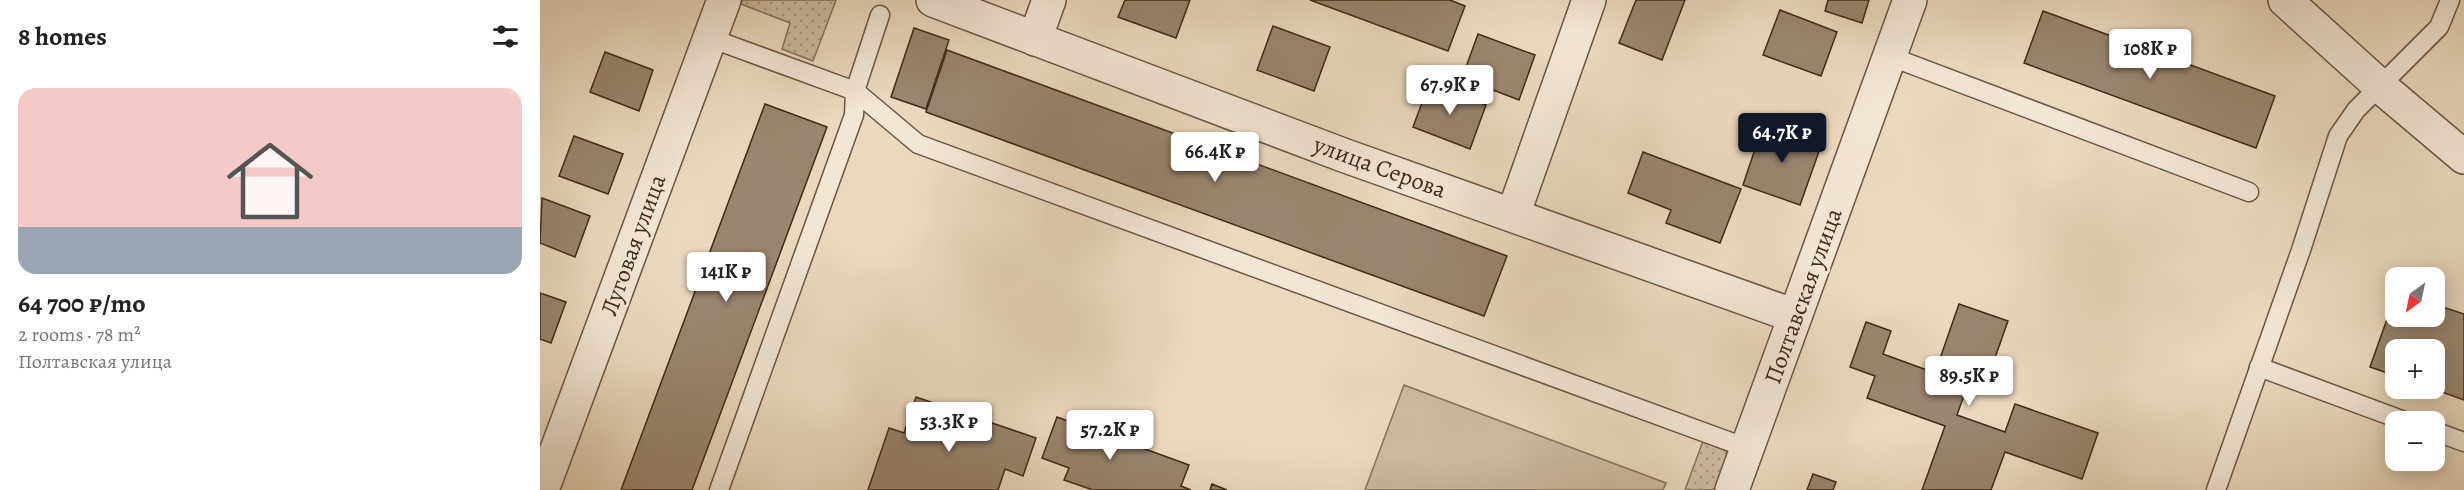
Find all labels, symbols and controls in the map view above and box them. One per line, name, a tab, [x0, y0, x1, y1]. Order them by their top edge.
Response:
text: 8 homes	[18, 19, 107, 54]
icon: filters	[489, 20, 522, 53]
pin: 108K ₽	[2101, 29, 2199, 80]
text: 108K ₽	[2123, 35, 2177, 62]
pin: 67.9K ₽	[1395, 65, 1505, 116]
text: 67.9K ₽	[1420, 71, 1480, 98]
pin: 64.7K ₽	[1727, 113, 1837, 164]
text: 64.7K ₽	[1752, 119, 1812, 146]
icon: home	[216, 127, 324, 235]
street label: улица Серова	[1308, 128, 1451, 206]
pin: 66.4K ₽	[1160, 132, 1270, 183]
text: 66.4K ₽	[1185, 138, 1245, 165]
street label: Луговая улица	[593, 170, 673, 320]
street label: Полтавская улица	[1756, 204, 1850, 388]
pin: 141K ₽	[677, 252, 775, 303]
text: 141K ₽	[701, 258, 751, 285]
north arrow	[2385, 267, 2445, 327]
map controls	[2385, 267, 2445, 471]
text: 64 700 ₽/mo	[18, 286, 146, 321]
text: 2 rooms · 78 m²	[18, 321, 141, 348]
button: +	[2385, 339, 2445, 399]
text: Полтавская улица	[18, 348, 172, 375]
pin: 89.5K ₽	[1914, 356, 2024, 407]
text: 89.5K ₽	[1939, 362, 1999, 389]
pin: 53.3K ₽	[894, 402, 1004, 453]
text: 53.3K ₽	[920, 408, 978, 435]
pin: 57.2K ₽	[1055, 410, 1165, 461]
button: −	[2385, 411, 2445, 471]
text: 57.2K ₽	[1080, 416, 1140, 443]

